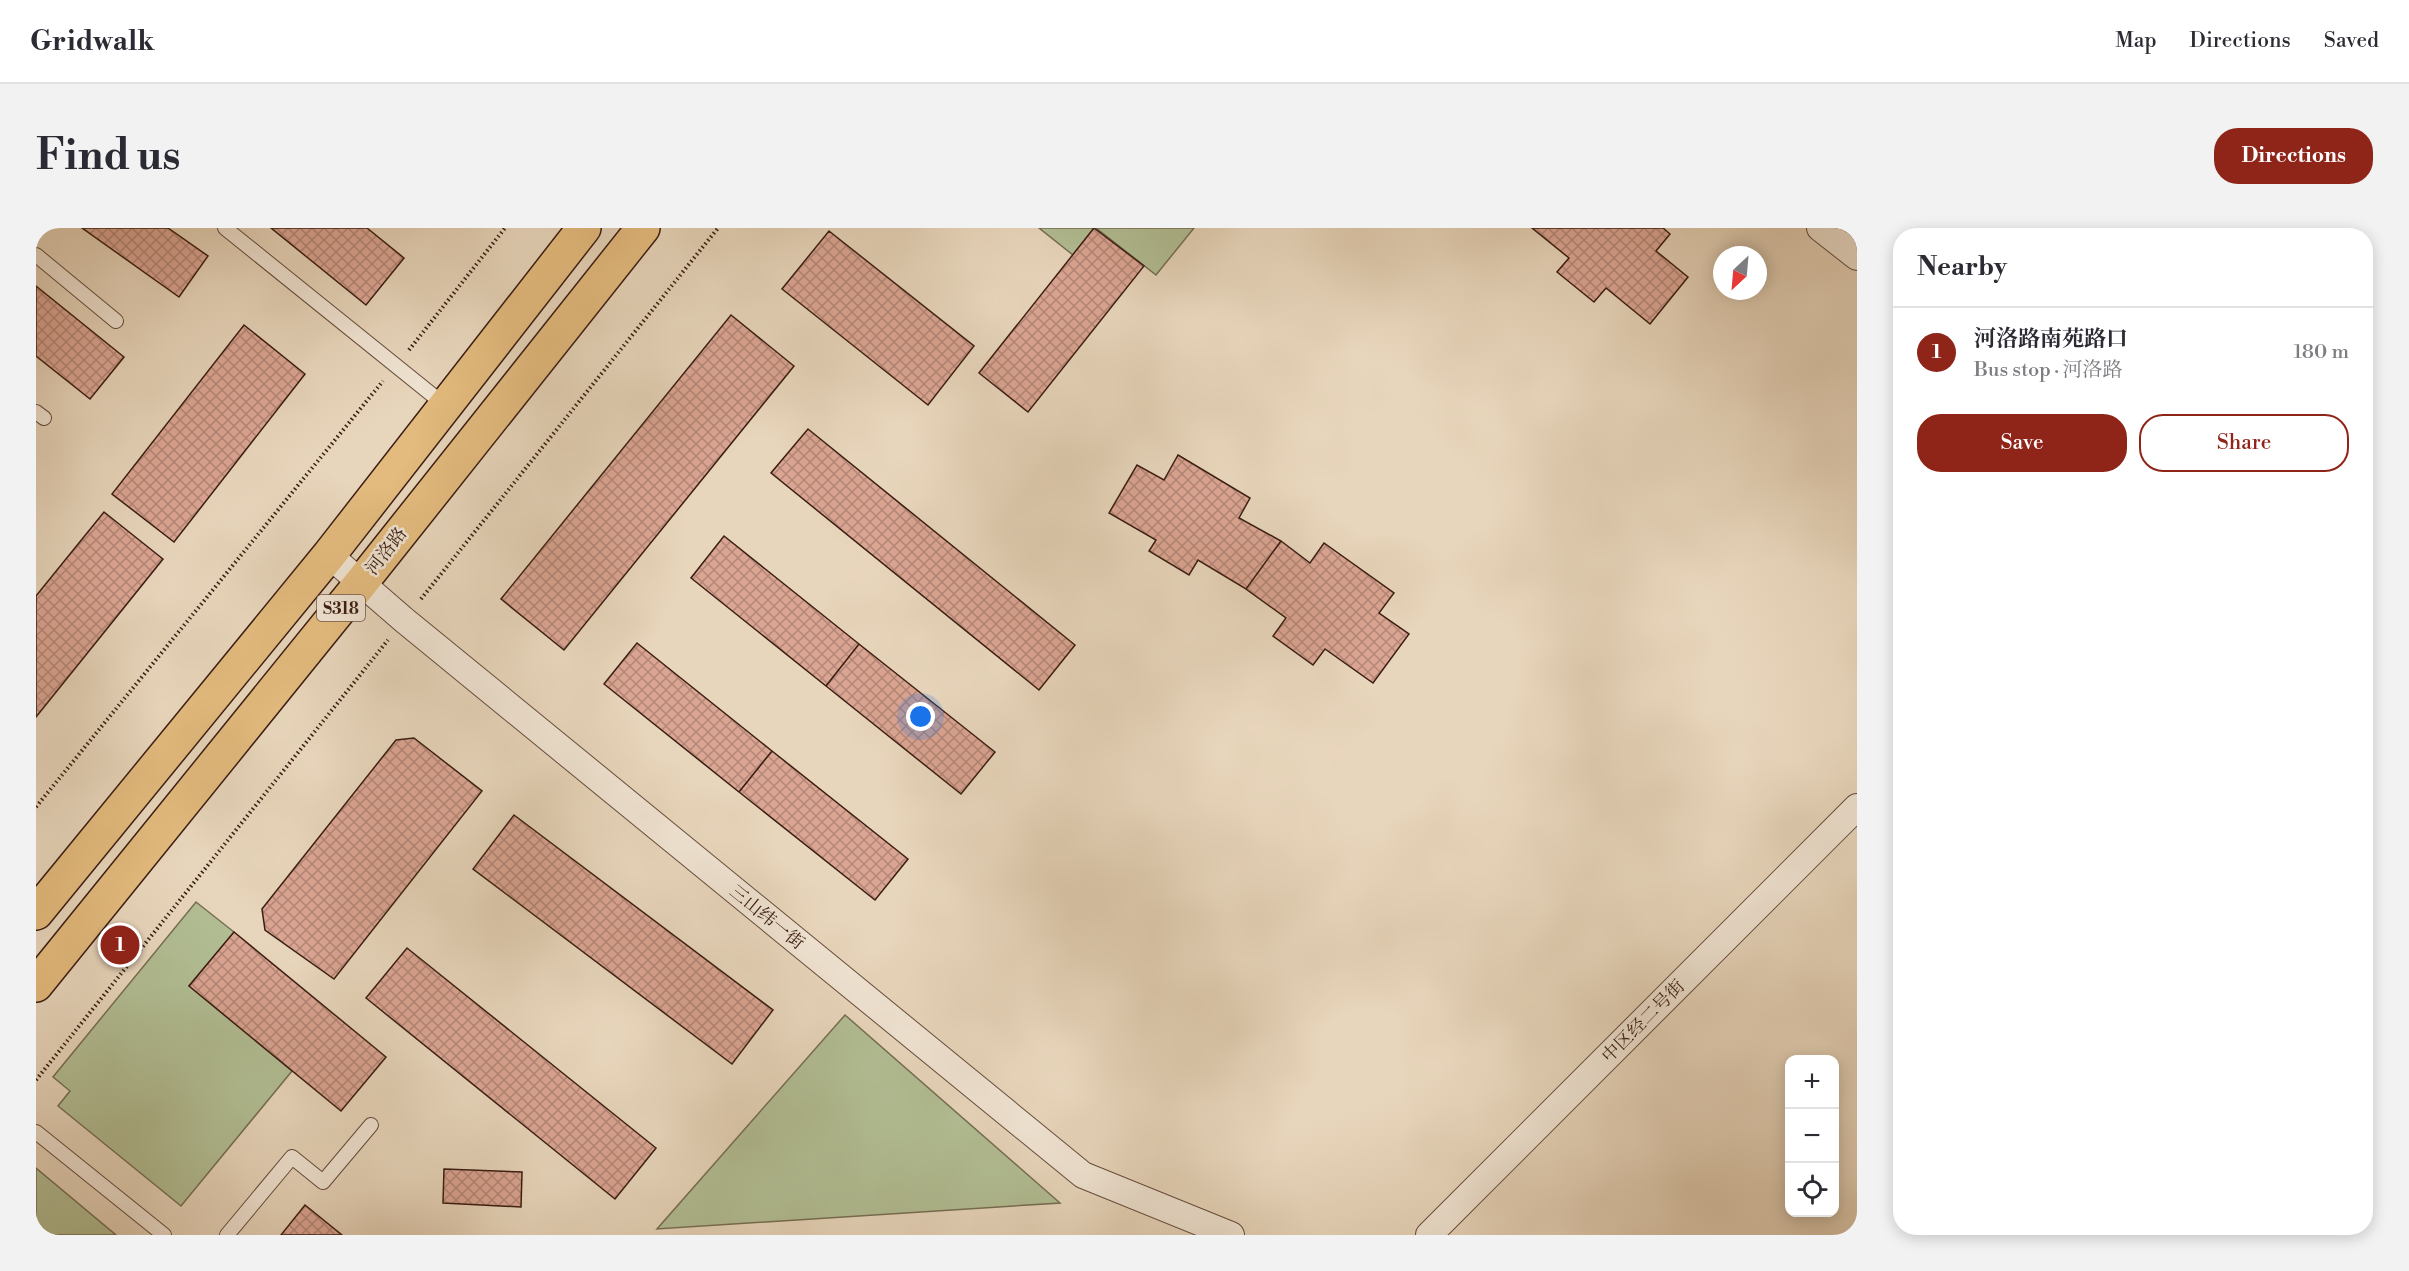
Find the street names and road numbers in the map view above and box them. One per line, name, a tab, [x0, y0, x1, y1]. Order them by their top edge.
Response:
street label: 河洛路	[361, 523, 412, 580]
road number: S318	[317, 595, 365, 621]
street label: 三山纬一街	[724, 880, 809, 955]
street label: 中区经二号街	[1597, 975, 1690, 1068]

